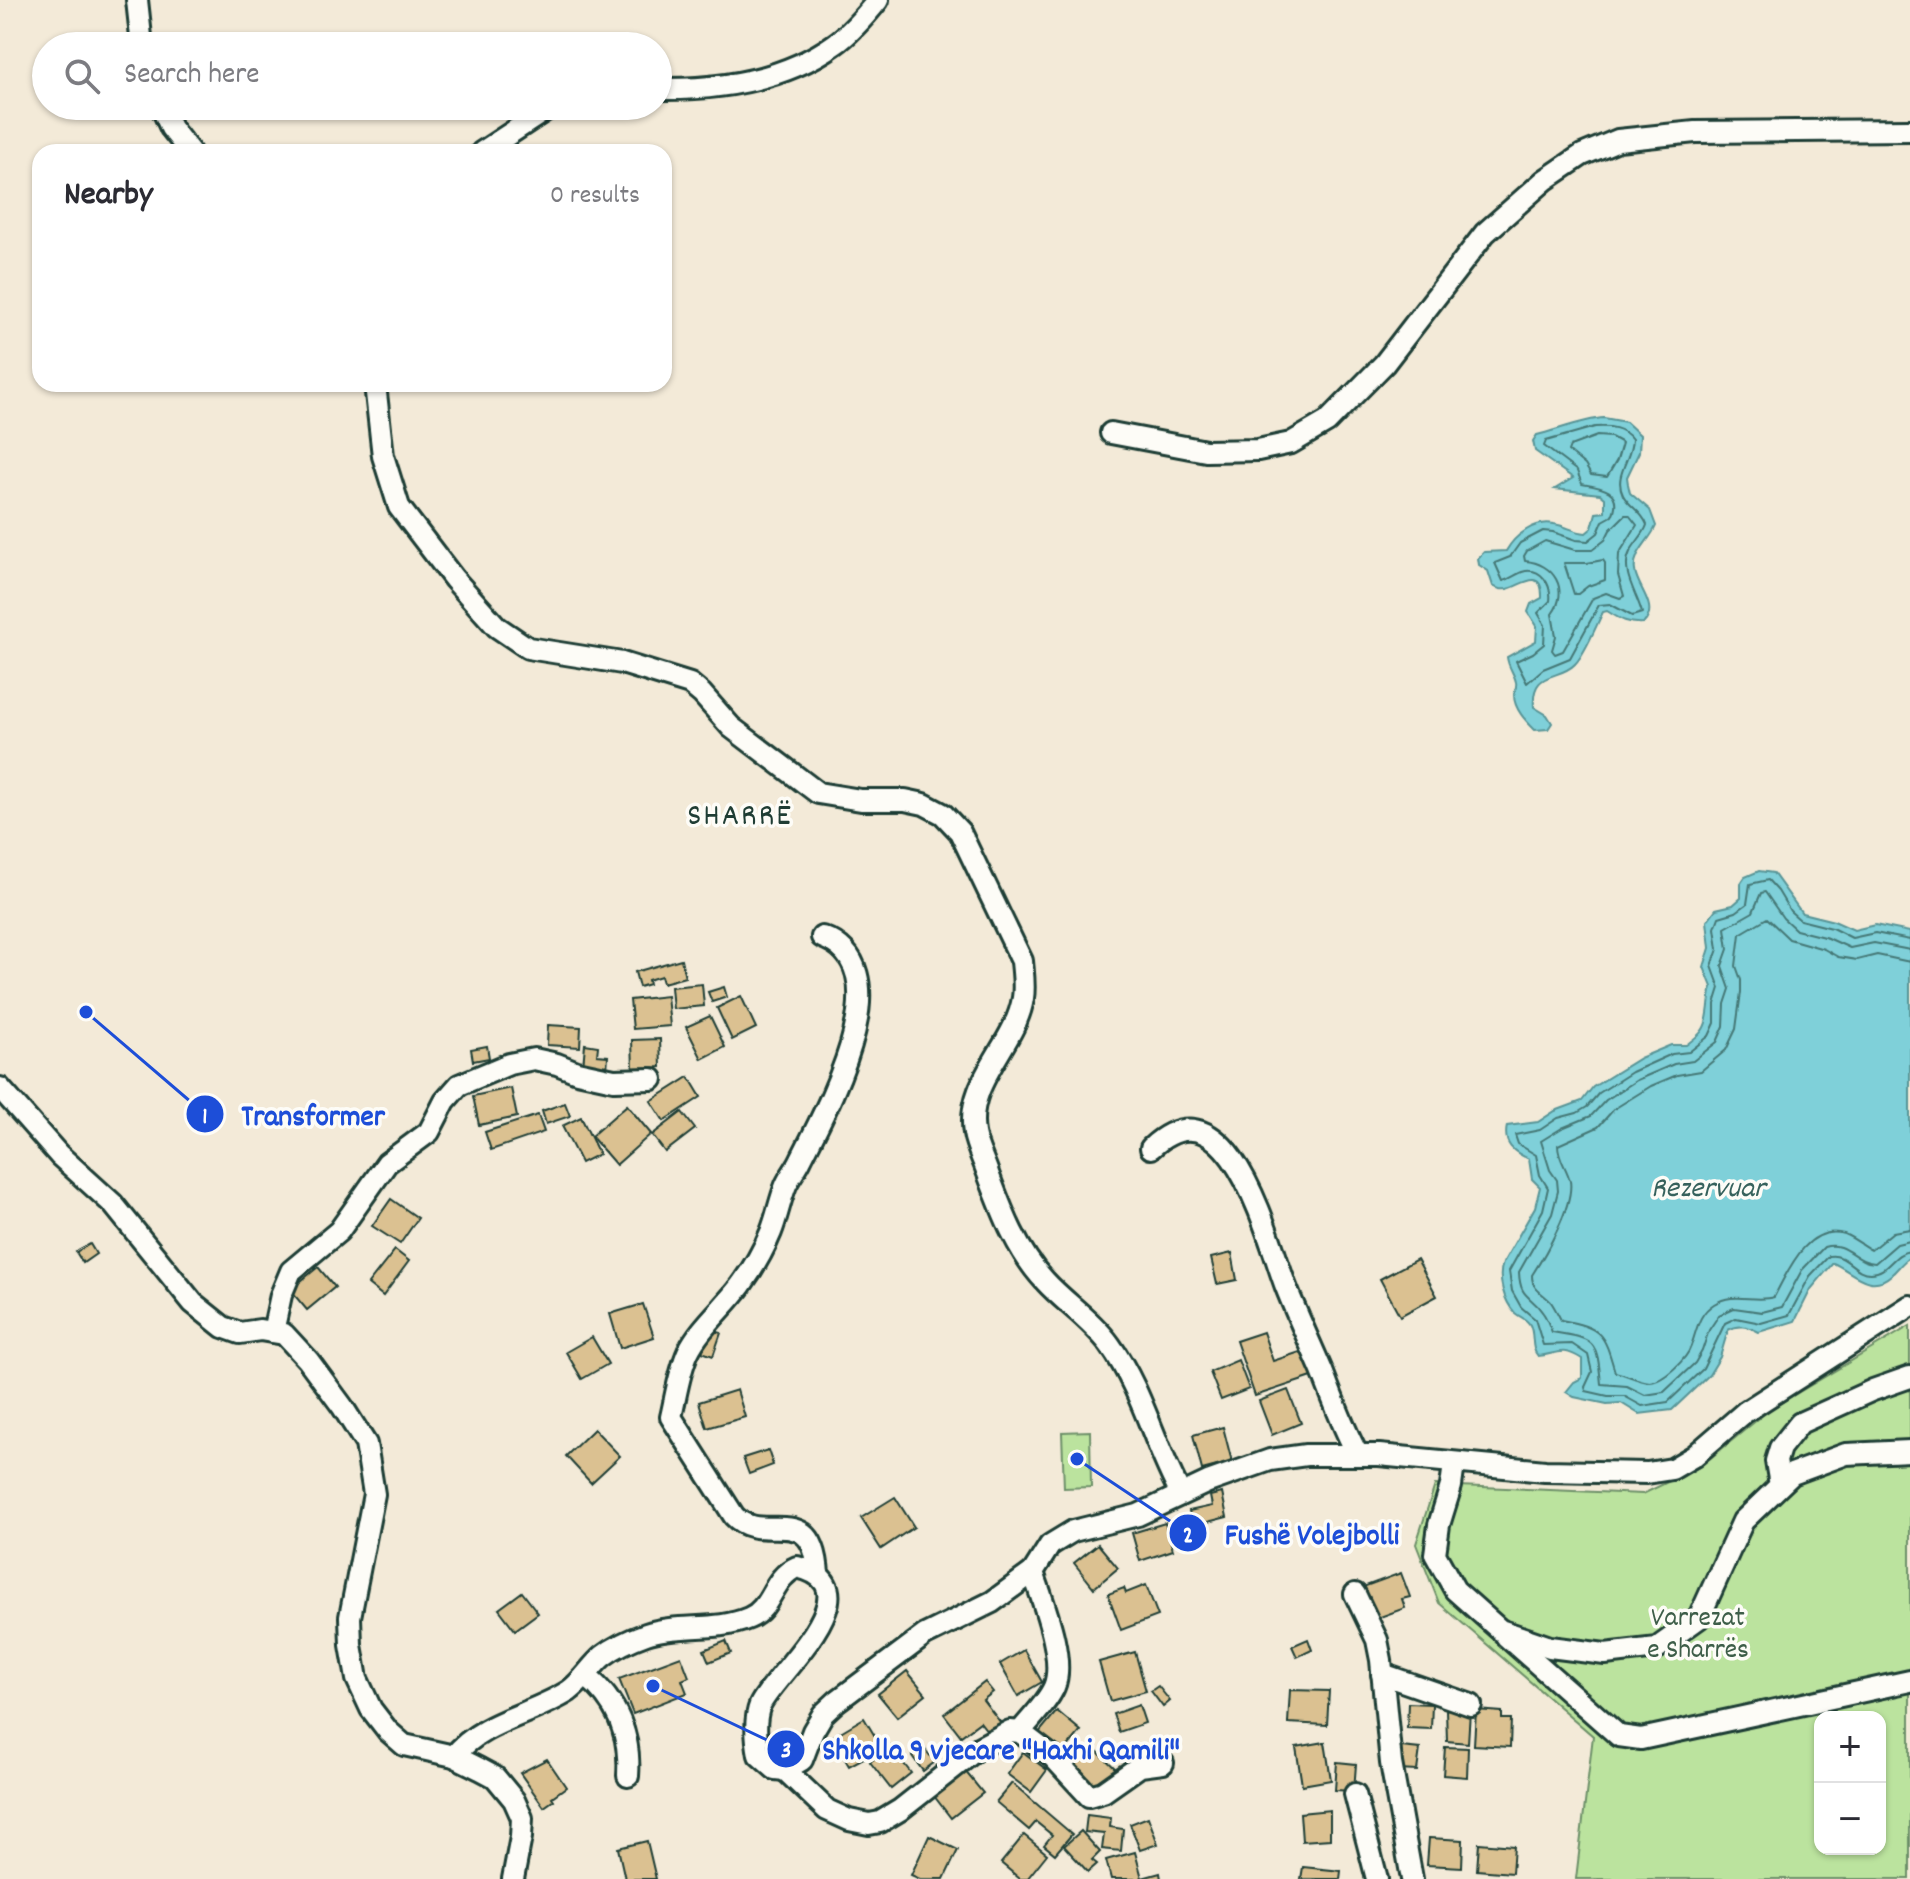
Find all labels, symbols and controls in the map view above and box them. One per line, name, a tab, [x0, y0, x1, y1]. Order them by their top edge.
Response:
search box	[32, 32, 672, 120]
icon: search	[60, 54, 104, 98]
text: Search here	[124, 55, 260, 98]
text: Nearby	[64, 172, 153, 221]
text: 0 results	[550, 178, 640, 215]
district label: SHARRË	[687, 795, 793, 841]
callout: Transformer	[185, 1087, 401, 1141]
text: Transformer	[241, 1098, 386, 1141]
text: 1	[202, 1101, 208, 1135]
water label: Rezervuar	[1651, 1169, 1768, 1212]
callout: Fushë Volejbolli	[1168, 1506, 1415, 1560]
text: Fushë Volejbolli	[1225, 1517, 1400, 1560]
text: 2	[1183, 1520, 1193, 1554]
park label: Varrezat e Sharrës	[1647, 1600, 1749, 1672]
map controls	[1814, 1711, 1886, 1855]
button: +	[1814, 1711, 1886, 1783]
callout: Shkolla 9 vjecare "Haxhi Qamili"	[766, 1722, 1195, 1776]
text: Shkolla 9 vjecare "Haxhi Qamili"	[822, 1732, 1180, 1775]
text: 3	[781, 1735, 791, 1769]
button: −	[1814, 1783, 1886, 1855]

